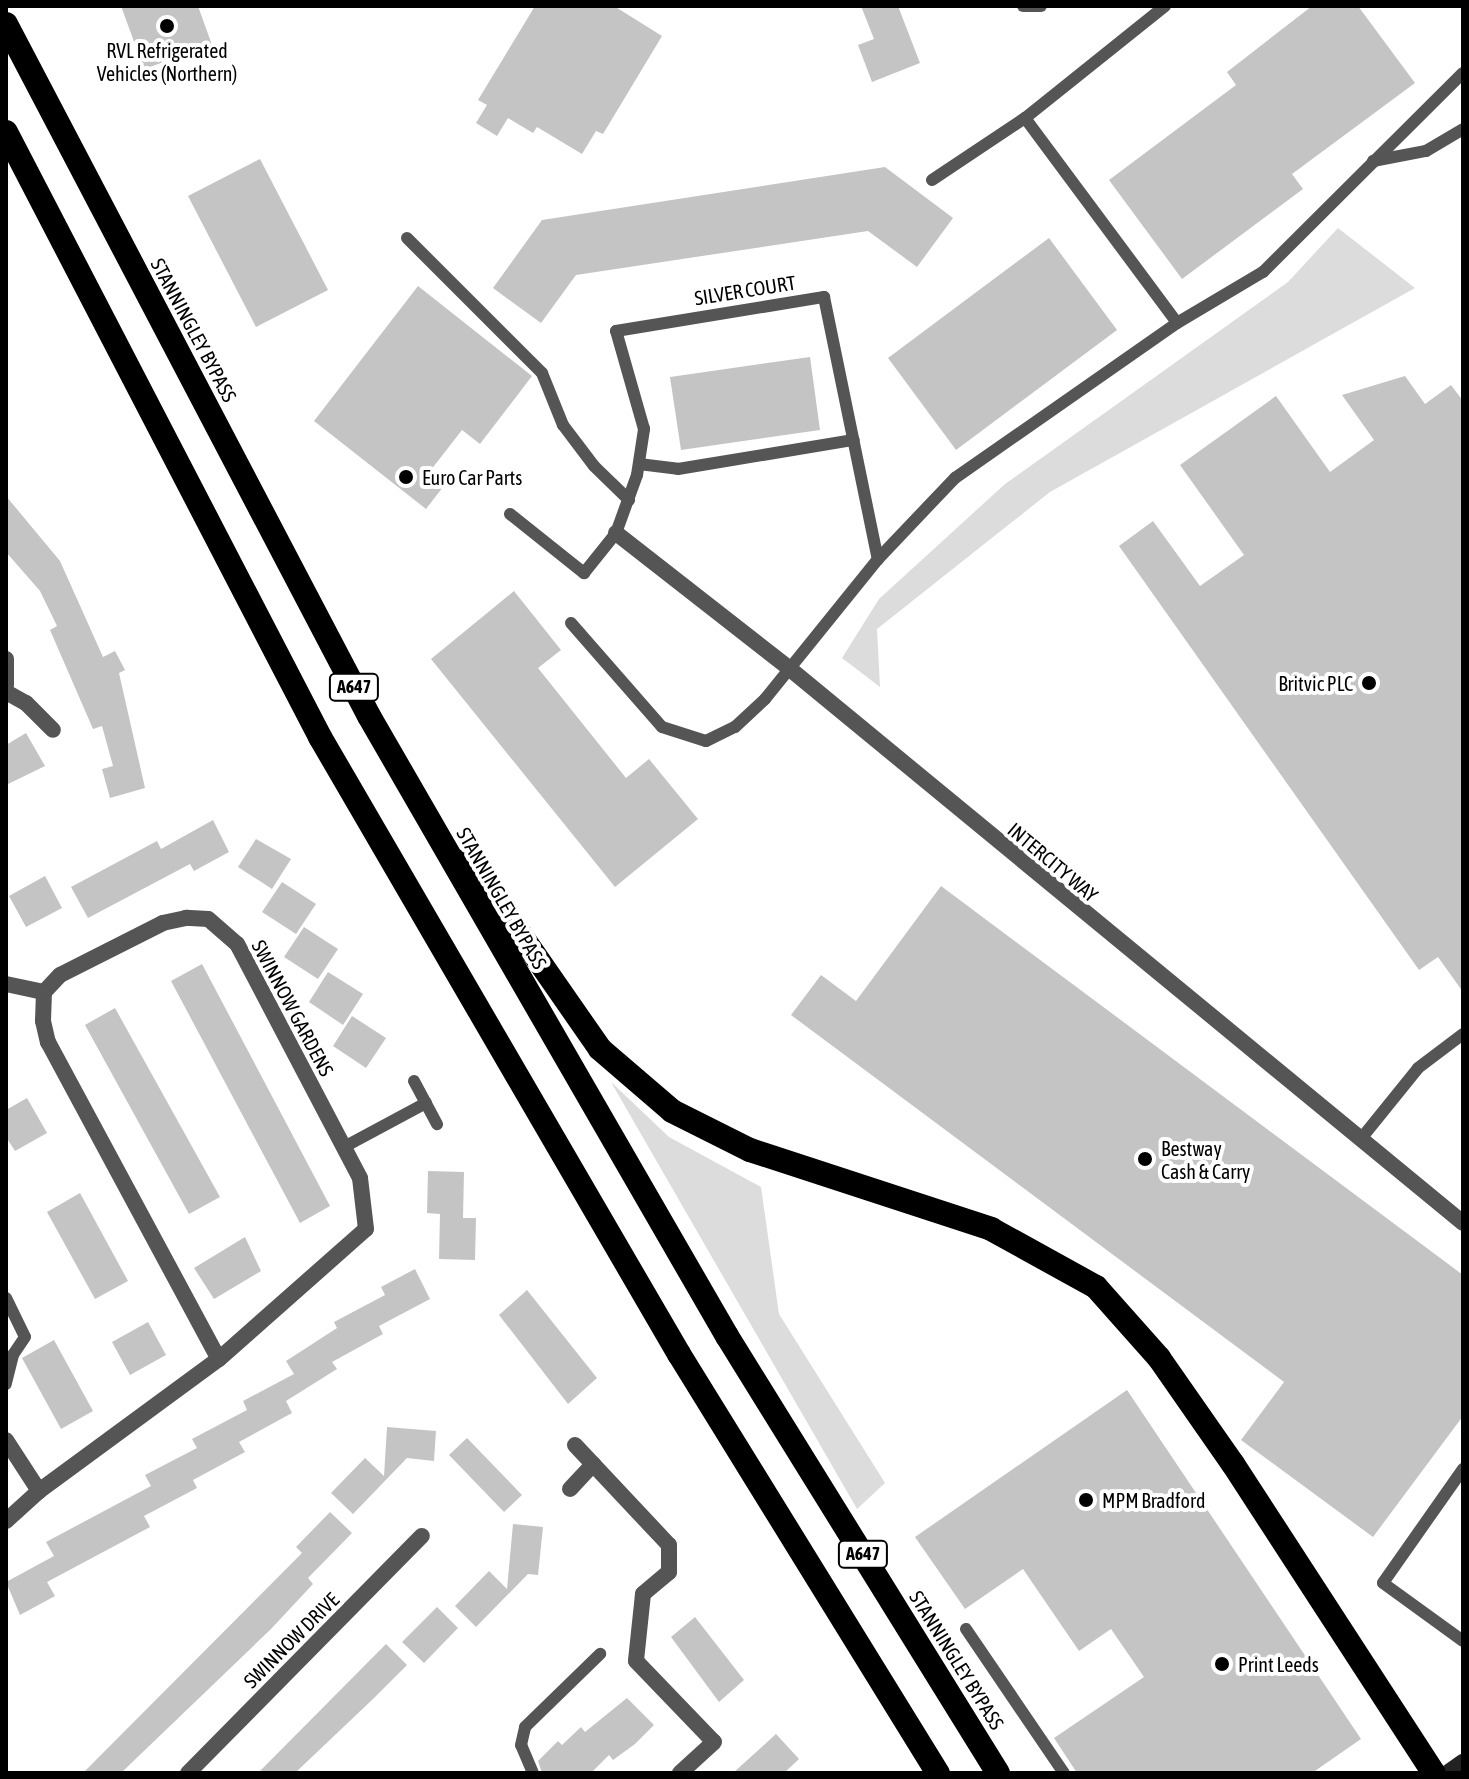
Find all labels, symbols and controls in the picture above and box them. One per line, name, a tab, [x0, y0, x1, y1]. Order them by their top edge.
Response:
marker: RVL Refrigerated Vehicles (Northern)	[158, 17, 176, 35]
place label: RVL Refrigerated Vehicles (Northern)	[97, 38, 237, 85]
street label: STANNINGLEY BYPASS	[146, 254, 242, 406]
street label: SILVER COURT	[693, 270, 797, 310]
place label: Euro Car Parts	[422, 465, 522, 489]
marker: Euro Car Parts	[397, 468, 415, 486]
place label: Britvic PLC	[1278, 671, 1353, 695]
road number: A647	[328, 673, 380, 701]
marker: Britvic PLC	[1360, 674, 1378, 692]
street label: INTERCITY WAY	[1003, 817, 1103, 907]
street label: STANNINGLEY BYPASS	[452, 823, 552, 973]
street label: SWINNOW GARDENS	[247, 936, 339, 1080]
place label: Bestway Cash & Carry	[1161, 1136, 1250, 1183]
marker: Bestway Cash & Carry	[1136, 1150, 1154, 1168]
place label: MPM Bradford	[1102, 1488, 1205, 1512]
marker: MPM Bradford	[1077, 1491, 1095, 1509]
road number: A647	[837, 1540, 889, 1568]
street label: STANNINGLEY BYPASS	[905, 1586, 1009, 1734]
street label: SWINNOW DRIVE	[238, 1587, 344, 1693]
place label: Print Leeds	[1238, 1652, 1319, 1676]
marker: Print Leeds	[1213, 1655, 1231, 1673]

